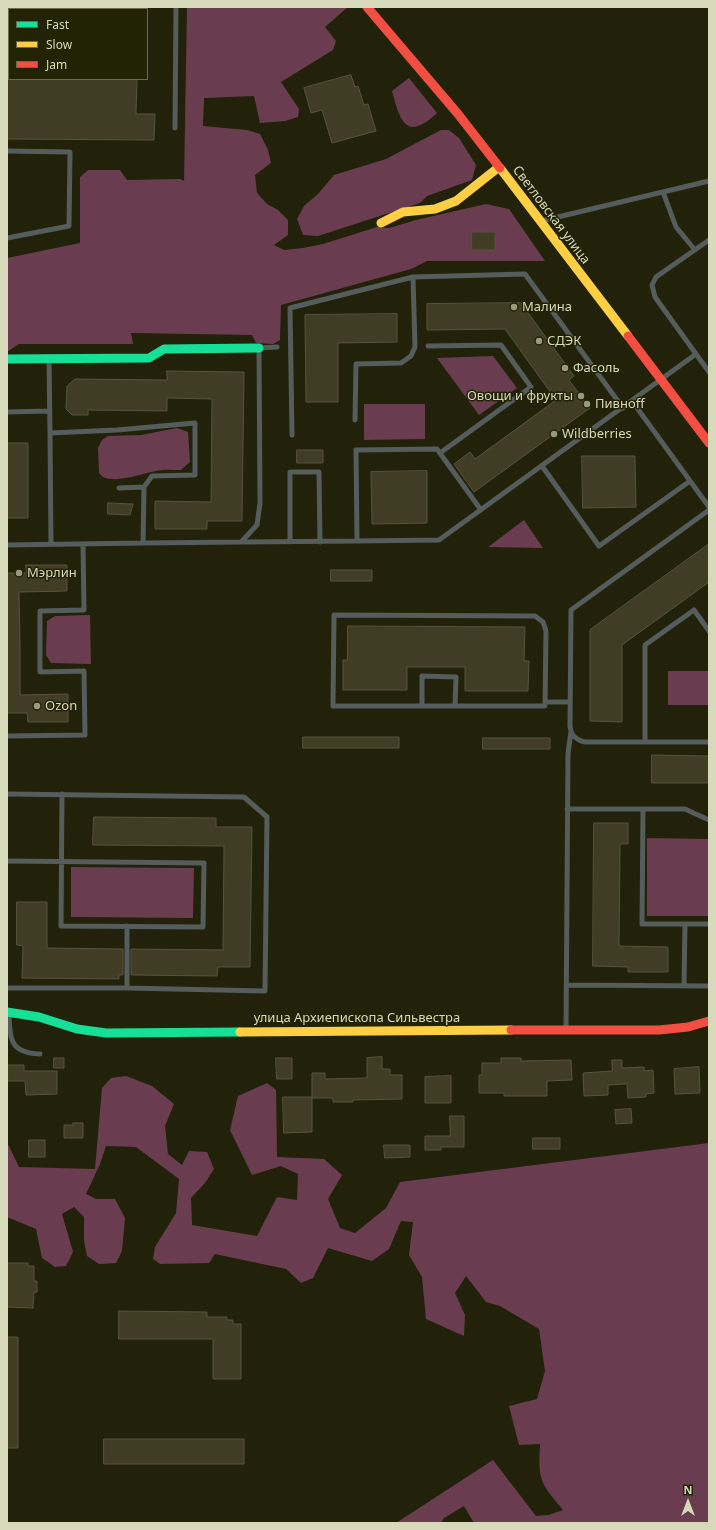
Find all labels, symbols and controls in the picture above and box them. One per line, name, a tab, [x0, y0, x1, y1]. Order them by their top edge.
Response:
legend	[8, 8, 148, 80]
text: Fast	[46, 16, 69, 33]
text: Slow	[46, 36, 72, 53]
text: Jam	[46, 56, 67, 73]
street label: Светловская улица	[509, 163, 593, 267]
place label: Малина	[522, 299, 572, 315]
marker: Малина	[509, 302, 519, 312]
place label: СДЭК	[547, 333, 581, 349]
marker: СДЭК	[534, 336, 544, 346]
place label: Фасоль	[573, 360, 620, 376]
marker: Фасоль	[560, 363, 570, 373]
place label: Овощи и фрукты	[467, 388, 573, 404]
marker: Овощи и фрукты	[576, 391, 586, 401]
place label: Пивноff	[595, 396, 645, 412]
marker: Пивноff	[582, 399, 592, 409]
place label: Wildberries	[562, 426, 632, 442]
marker: Wildberries	[549, 429, 559, 439]
place label: Мэрлин	[27, 565, 77, 581]
marker: Мэрлин	[14, 568, 24, 578]
place label: Ozon	[45, 698, 77, 714]
marker: Ozon	[32, 701, 42, 711]
street label: улица Архиепископа Сильвестра	[254, 1010, 460, 1026]
north arrow	[668, 1482, 708, 1522]
text: N	[684, 1482, 692, 1497]

